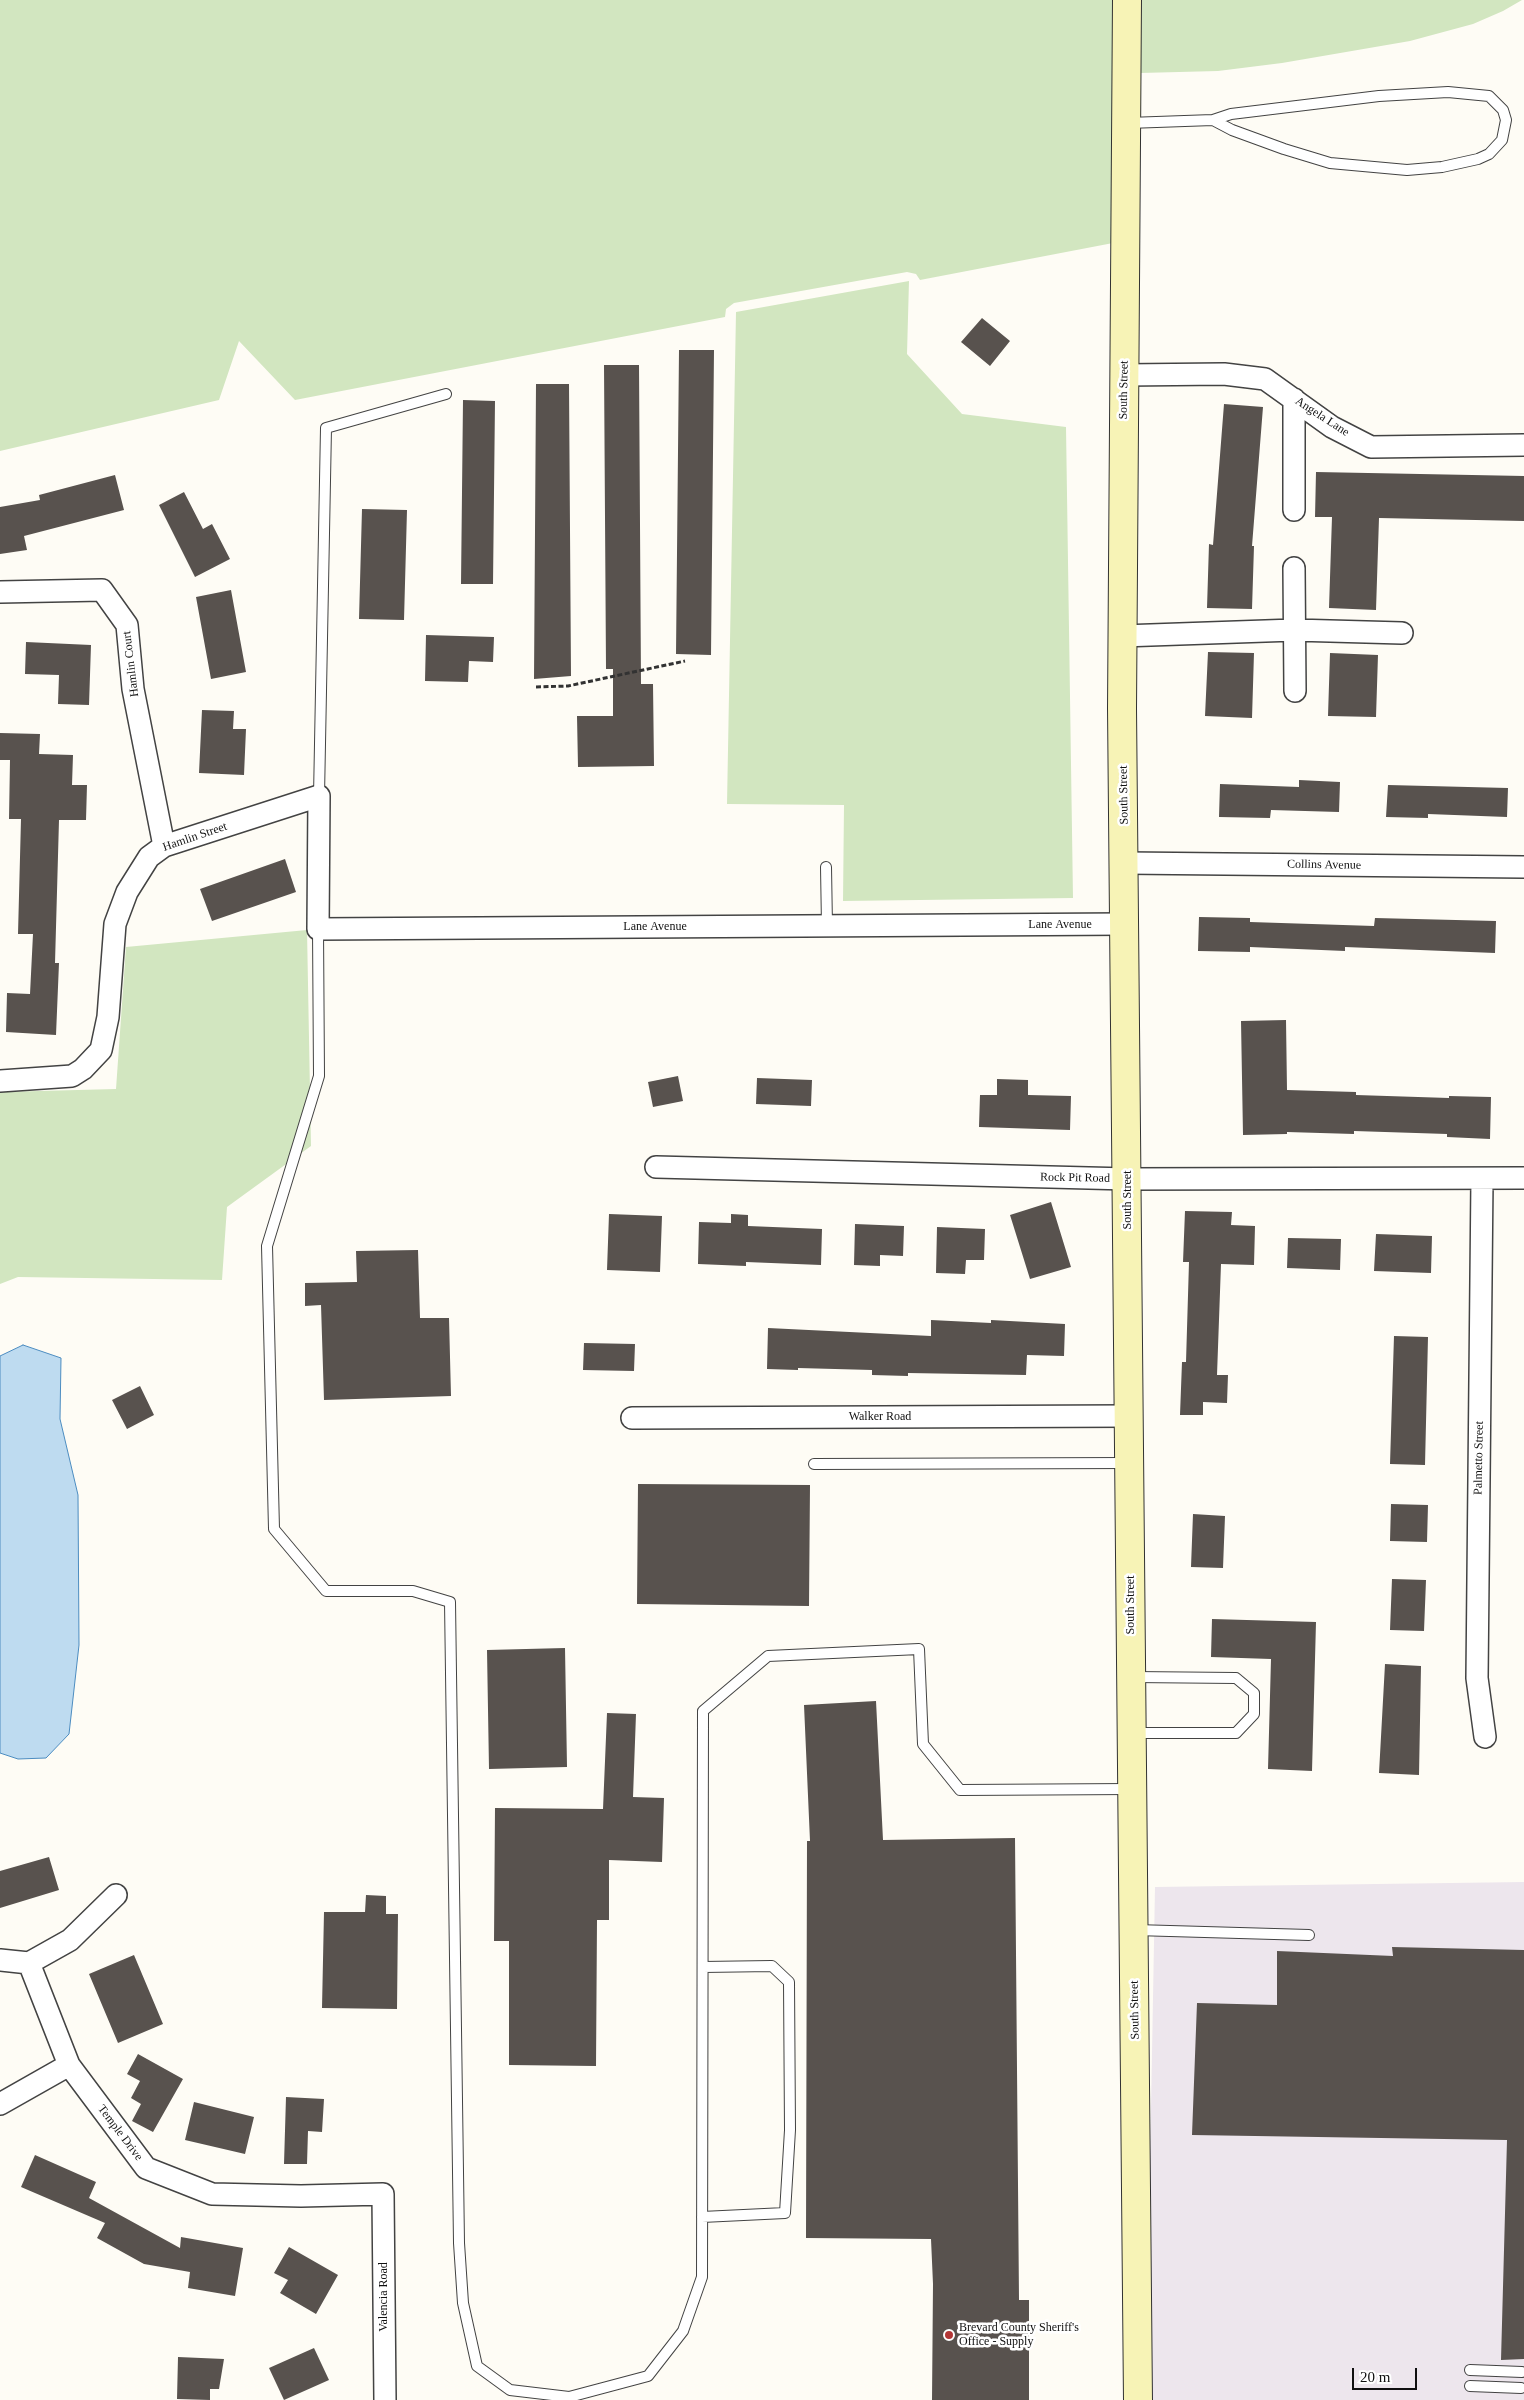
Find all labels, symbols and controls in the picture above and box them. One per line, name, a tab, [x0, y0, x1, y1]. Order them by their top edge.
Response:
street label: South Street	[1116, 360, 1132, 420]
street label: Angela Lane	[1292, 394, 1352, 440]
street label: Hamlin Court	[120, 630, 142, 698]
street label: South Street	[1116, 765, 1132, 825]
street label: Hamlin Street	[161, 819, 229, 855]
street label: Collins Avenue	[1287, 857, 1361, 873]
street label: Lane Avenue	[1028, 918, 1092, 932]
street label: Lane Avenue	[623, 920, 687, 934]
street label: Rock Pit Road	[1040, 1170, 1110, 1186]
street label: South Street	[1121, 1171, 1135, 1229]
street label: Walker Road	[849, 1410, 911, 1424]
street label: Palmetto Street	[1471, 1421, 1487, 1495]
street label: South Street	[1124, 1576, 1138, 1634]
street label: South Street	[1127, 1980, 1143, 2040]
street label: Temple Drive	[94, 2102, 146, 2164]
street label: Valencia Road	[377, 2262, 391, 2332]
place label: Brevard County Sheriff's Office - Supply	[959, 2321, 1079, 2349]
marker: Brevard County Sheriff's Office - Supply	[943, 2329, 955, 2341]
scale bar	[1354, 2358, 1419, 2390]
text: 20 m	[1360, 2369, 1390, 2385]

